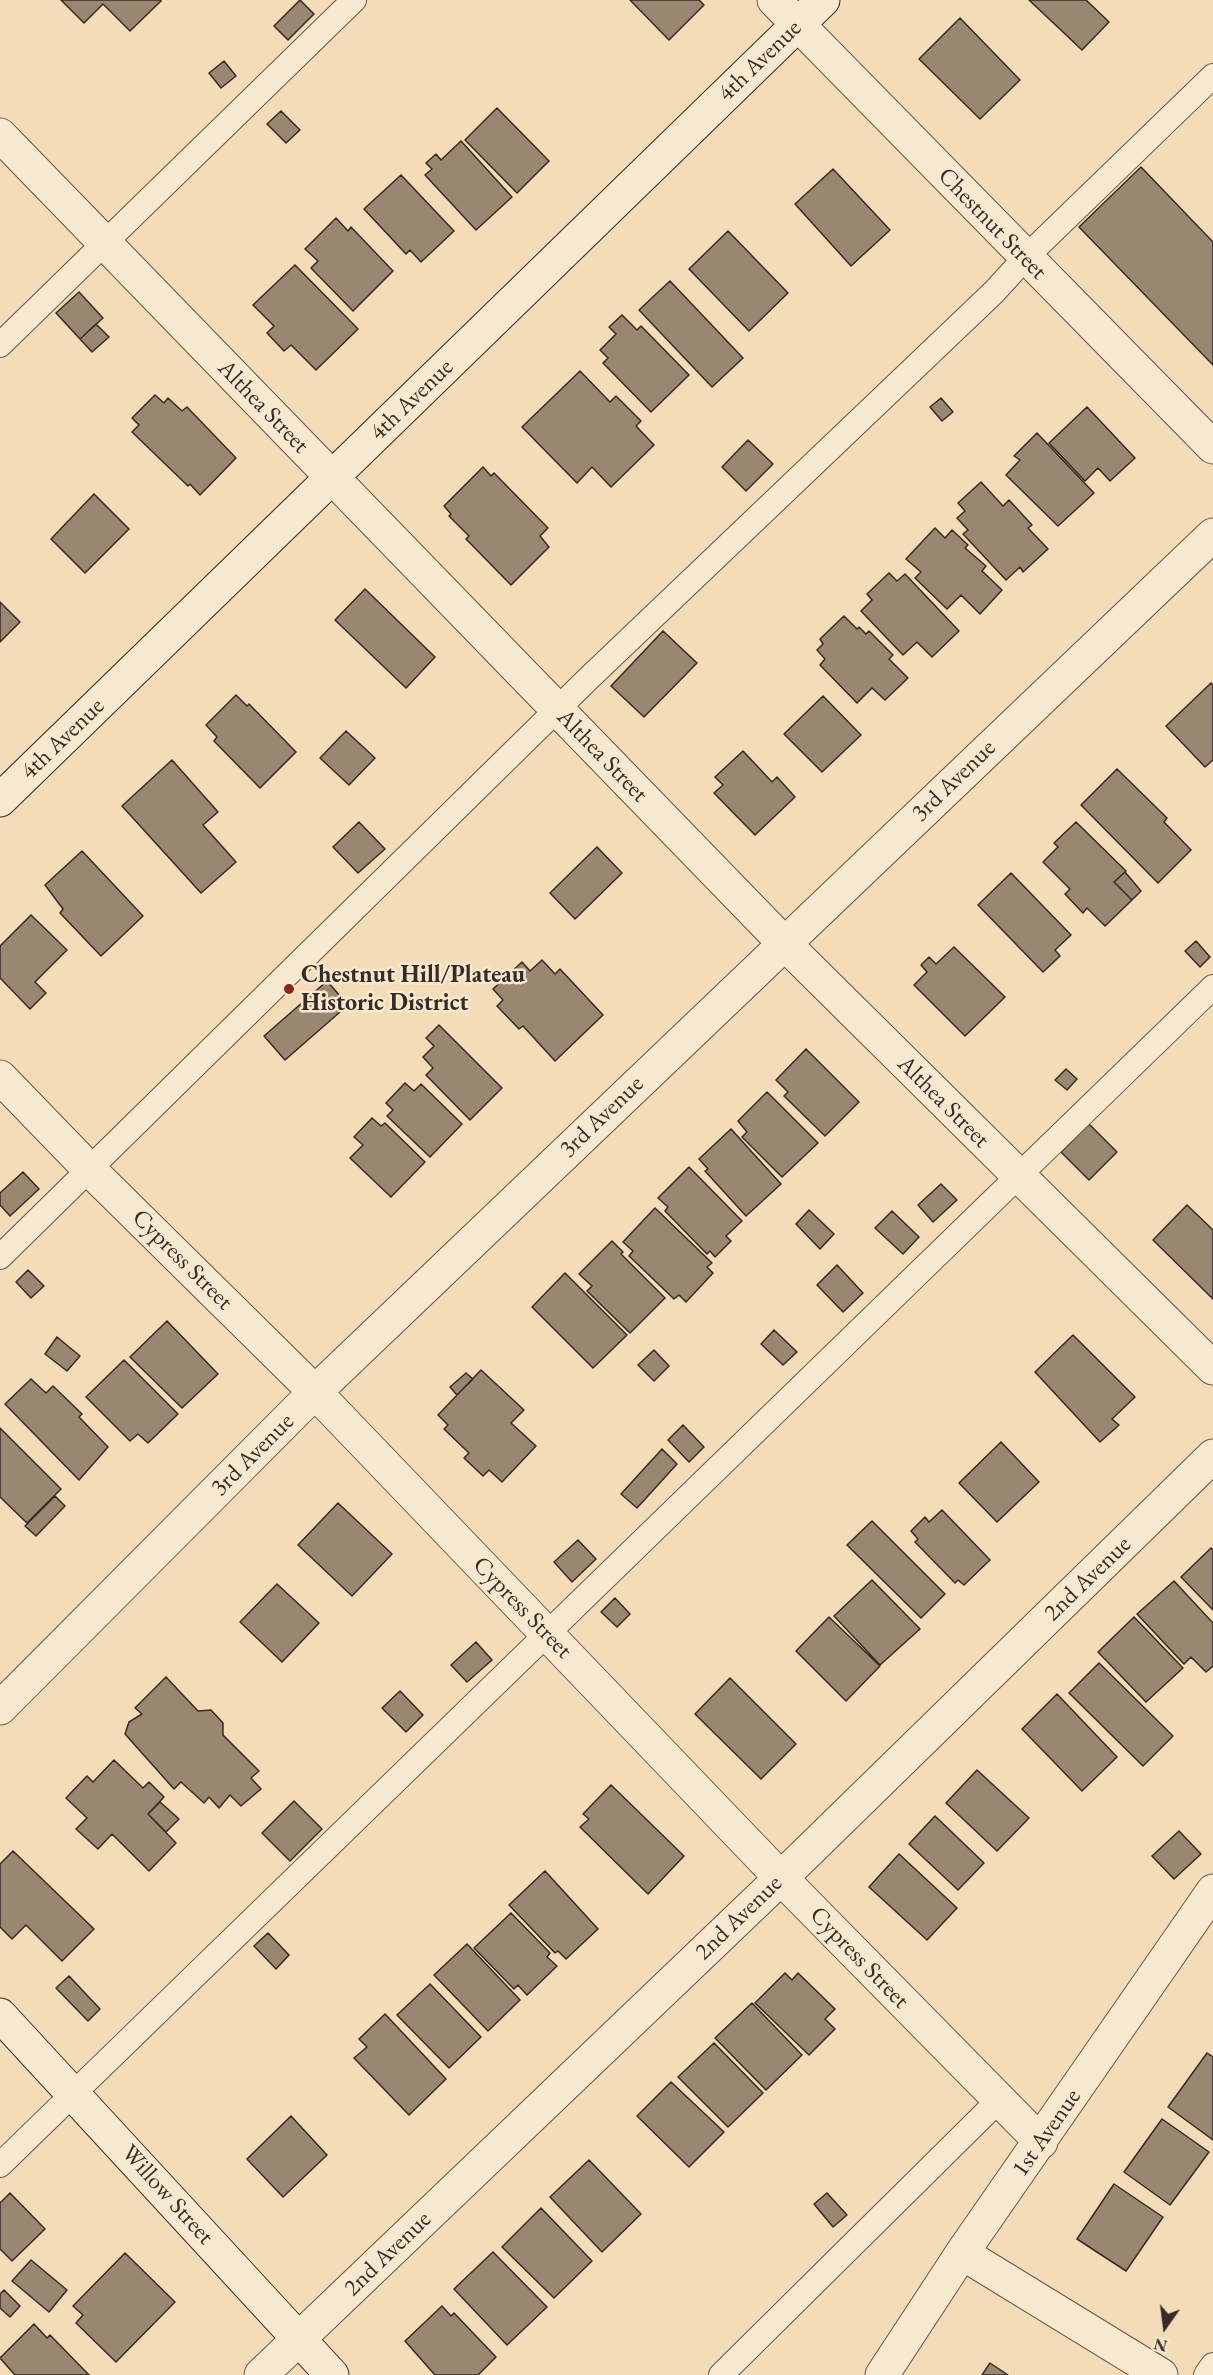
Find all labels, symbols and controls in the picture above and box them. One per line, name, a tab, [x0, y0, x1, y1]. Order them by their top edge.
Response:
street label: 4th Avenue	[712, 14, 808, 108]
street label: Chestnut Street	[931, 162, 1053, 286]
street label: 4th Avenue	[364, 353, 460, 447]
street label: Althea Street	[211, 354, 315, 460]
street label: 4th Avenue	[15, 692, 111, 786]
street label: Althea Street	[550, 703, 654, 809]
street label: 3rd Avenue	[906, 734, 1002, 828]
place label: Chestnut Hill/Plateau Historic District	[301, 961, 525, 1017]
marker: Chestnut Hill/Plateau Historic District	[282, 982, 296, 996]
street label: Althea Street	[891, 1050, 995, 1154]
street label: 3rd Avenue	[554, 1070, 650, 1164]
street label: Cypress Street	[126, 1204, 238, 1316]
street label: 3rd Avenue	[206, 1408, 300, 1502]
street label: 2nd Avenue	[1038, 1530, 1138, 1628]
street label: Cypress Street	[466, 1551, 578, 1665]
street label: 2nd Avenue	[689, 1869, 789, 1967]
street label: Cypress Street	[803, 1901, 915, 2015]
street label: 1st Avenue	[1006, 2084, 1088, 2182]
street label: Willow Street	[115, 2139, 219, 2251]
street label: 2nd Avenue	[338, 2205, 438, 2303]
north arrow	[1135, 2297, 1195, 2357]
text: N	[1152, 2333, 1169, 2357]

